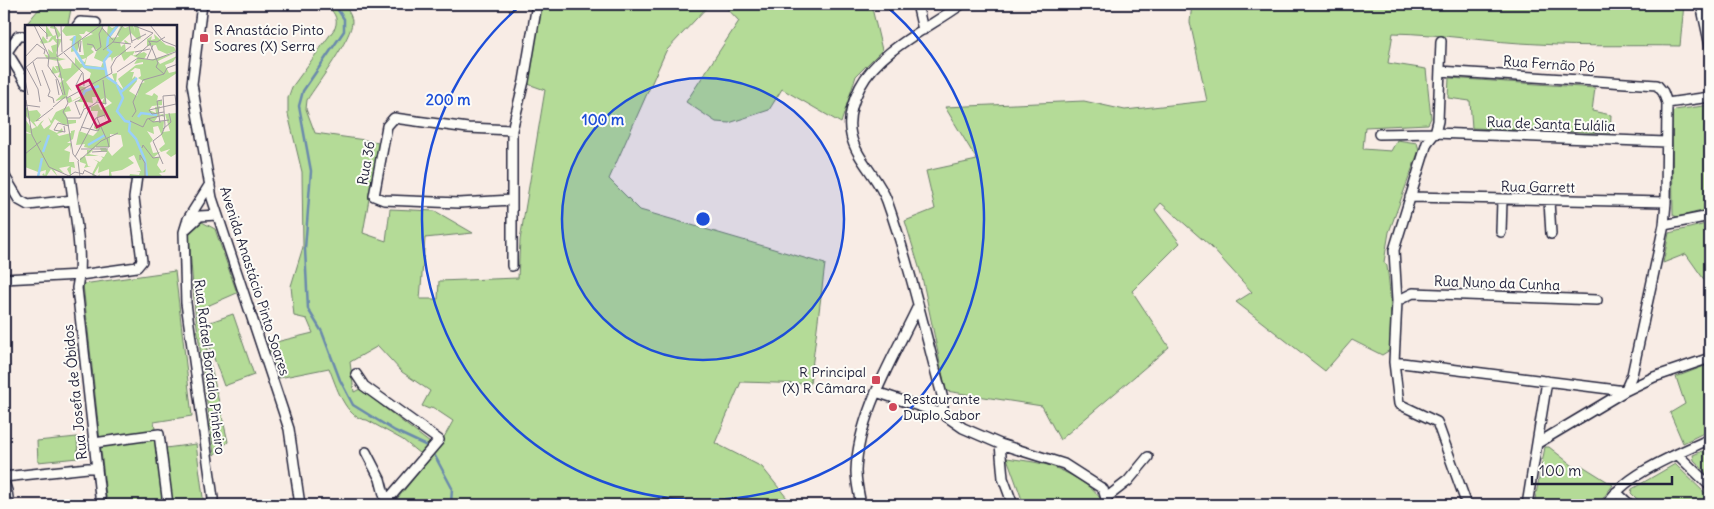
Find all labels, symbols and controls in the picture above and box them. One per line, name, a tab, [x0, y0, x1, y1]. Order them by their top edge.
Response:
place label: R Anastácio Pinto Soares (X) Serra	[214, 21, 324, 55]
inset map	[25, 25, 178, 178]
marker: R Anastácio Pinto Soares (X) Serra	[198, 32, 210, 44]
street label: Rua Fernão Pó	[1503, 52, 1596, 76]
text: 200 m	[426, 90, 470, 109]
text: 100 m	[582, 110, 624, 129]
street label: Rua de Santa Eulália	[1486, 113, 1616, 135]
street label: Rua 36	[353, 140, 379, 186]
street label: Rua Garrett	[1501, 177, 1576, 197]
street label: Avenida Anastácio Pinto Soares	[216, 184, 294, 378]
centre of rings	[694, 210, 712, 228]
street label: Rua Nuno da Cunha	[1434, 272, 1560, 294]
street label: Rua Rafael Bordalo Pinheiro	[190, 278, 230, 456]
street label: Rua Josefa de Óbidos	[59, 323, 91, 461]
place label: R Principal (X) R Câmara	[782, 363, 866, 397]
marker: R Principal (X) R Câmara	[870, 374, 882, 386]
place label: Restaurante Duplo Sabor	[903, 390, 981, 424]
marker: Restaurante Duplo Sabor	[887, 401, 899, 413]
scale bar	[1532, 454, 1672, 486]
text: 100 m	[1539, 461, 1581, 480]

